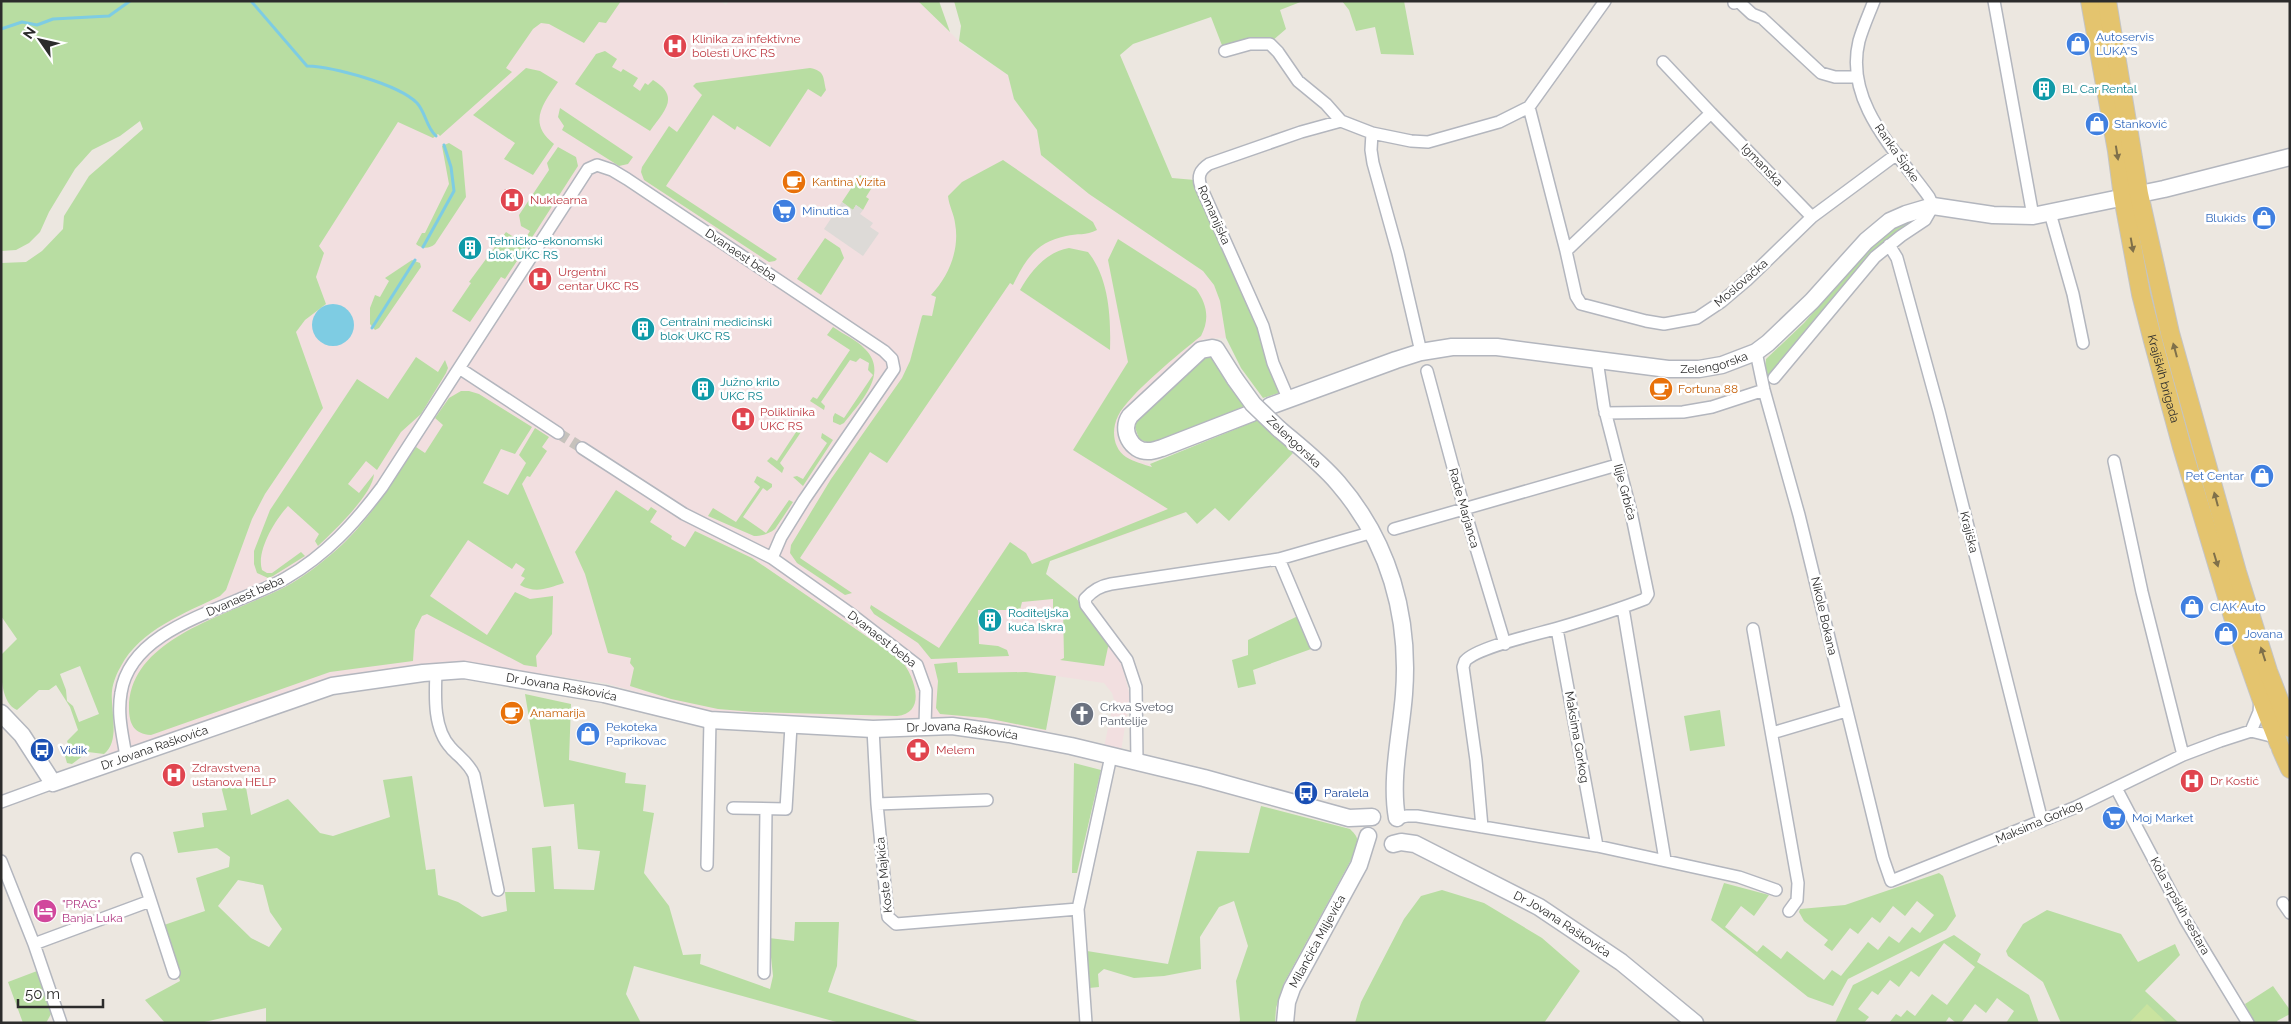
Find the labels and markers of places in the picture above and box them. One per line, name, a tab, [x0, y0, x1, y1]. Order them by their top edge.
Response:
place label: Autoservis LUKA"S	[2096, 30, 2154, 58]
shop icon: Autoservis LUKA"S	[2065, 31, 2091, 57]
place label: Klinika za infektivne bolesti UKC RS	[692, 32, 800, 60]
hospital icon: Klinika za infektivne bolesti UKC RS	[662, 33, 688, 59]
building icon: BL Car Rental	[2031, 76, 2057, 102]
place label: BL Car Rental	[2062, 82, 2138, 96]
shop icon: Stanković	[2084, 111, 2110, 137]
place label: Stanković	[2114, 117, 2168, 131]
cafe icon: Kantina Vizita	[781, 169, 807, 195]
place label: Kantina Vizita	[812, 175, 886, 189]
hospital icon: Nuklearna	[499, 187, 525, 213]
place label: Nuklearna	[530, 193, 587, 207]
supermarket icon: Minutica	[771, 198, 797, 224]
place label: Minutica	[802, 204, 849, 218]
shop icon: Blukids	[2251, 205, 2277, 231]
place label: Blukids	[2205, 211, 2246, 225]
place label: Tehničko-ekonomski blok UKC RS	[488, 234, 603, 262]
building icon: Tehničko-ekonomski blok UKC RS	[457, 235, 483, 261]
place label: Urgentni centar UKC RS	[558, 265, 639, 293]
hospital icon: Urgentni centar UKC RS	[527, 266, 553, 292]
place label: Centralni medicinski blok UKC RS	[660, 315, 772, 343]
building icon: Centralni medicinski blok UKC RS	[630, 316, 656, 342]
place label: Južno krilo UKC RS	[720, 375, 780, 403]
building icon: Južno krilo UKC RS	[690, 376, 716, 402]
cafe icon: Fortuna 88	[1648, 376, 1674, 402]
place label: Fortuna 88	[1678, 382, 1738, 396]
place label: Poliklinika UKC RS	[760, 405, 815, 433]
hospital icon: Poliklinika UKC RS	[730, 406, 756, 432]
shop icon: Pet Centar	[2249, 463, 2275, 489]
place label: Pet Centar	[2186, 469, 2245, 483]
shop icon: CIAK Auto	[2179, 594, 2205, 620]
place label: CIAK Auto	[2210, 600, 2266, 614]
place label: Roditeljska kuća Iskra	[1008, 606, 1068, 634]
building icon: Roditeljska kuća Iskra	[977, 607, 1003, 633]
shop icon: Jovana	[2213, 621, 2239, 647]
place label: Jovana	[2244, 627, 2283, 641]
cafe icon: Anamarija	[499, 700, 525, 726]
place label: Crkva Svetog Pantelije	[1100, 700, 1173, 728]
church icon: Crkva Svetog Pantelije	[1069, 701, 1095, 727]
place label: Anamarija	[530, 706, 585, 720]
place label: Pekoteka Paprikovac	[606, 720, 667, 748]
shop icon: Pekoteka Paprikovac	[575, 721, 601, 747]
bus stop icon: Vidik	[29, 737, 55, 763]
pharmacy icon: Melem	[905, 737, 931, 763]
place label: Vidik	[60, 743, 88, 757]
place label: Melem	[936, 743, 975, 757]
place label: Zdravstvena ustanova HELP	[192, 761, 276, 789]
hospital icon: Zdravstvena ustanova HELP	[161, 762, 187, 788]
hospital icon: Dr Kostić	[2179, 768, 2205, 794]
place label: Dr Kostić	[2210, 774, 2259, 788]
bus stop icon: Paralela	[1293, 780, 1319, 806]
place label: Paralela	[1324, 786, 1369, 800]
supermarket icon: Moj Market	[2101, 805, 2127, 831]
place label: Moj Market	[2132, 811, 2194, 825]
place label: "PRAG" Banja Luka	[62, 897, 123, 925]
hotel icon: "PRAG" Banja Luka	[32, 898, 58, 924]

